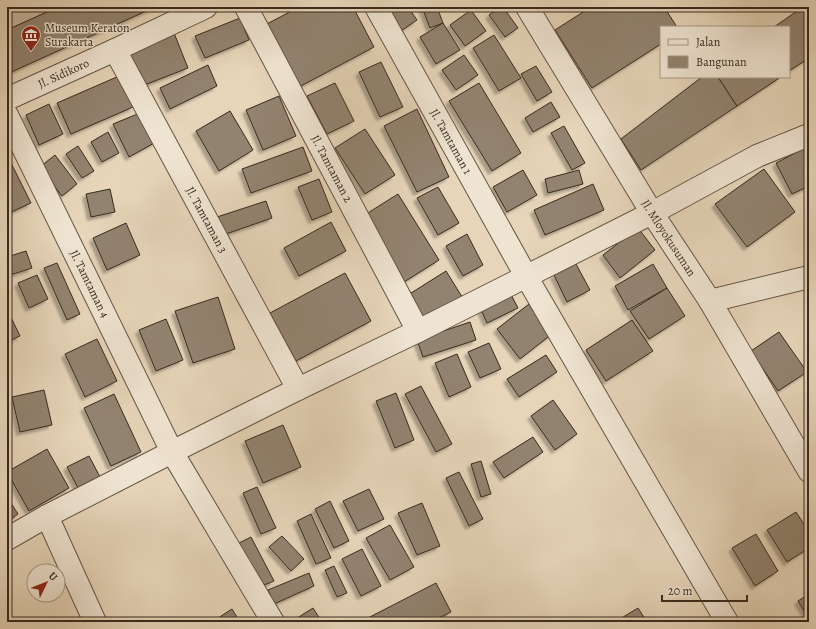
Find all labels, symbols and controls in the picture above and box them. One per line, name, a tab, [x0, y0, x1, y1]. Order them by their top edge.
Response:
place label: Museum Keraton Surakarta	[45, 20, 130, 50]
museum icon: Museum Keraton Surakarta	[20, 24, 42, 52]
legend	[660, 26, 790, 78]
text: Jalan	[696, 34, 721, 50]
text: Bangunan	[696, 54, 747, 70]
street label: Jl. Sidikoro	[35, 55, 92, 92]
street label: Jl. Tamtaman 1	[426, 106, 476, 177]
street label: Jl. Tamtaman 2	[307, 132, 356, 205]
street label: Jl. Tamtaman 3	[182, 184, 231, 256]
street label: Jl. Mloyokusuman	[638, 197, 700, 280]
street label: Jl. Tamtaman 4	[66, 247, 113, 321]
north arrow	[26, 563, 66, 603]
text: U	[45, 569, 61, 585]
scale bar	[662, 577, 747, 603]
text: 20 m	[668, 583, 692, 599]

